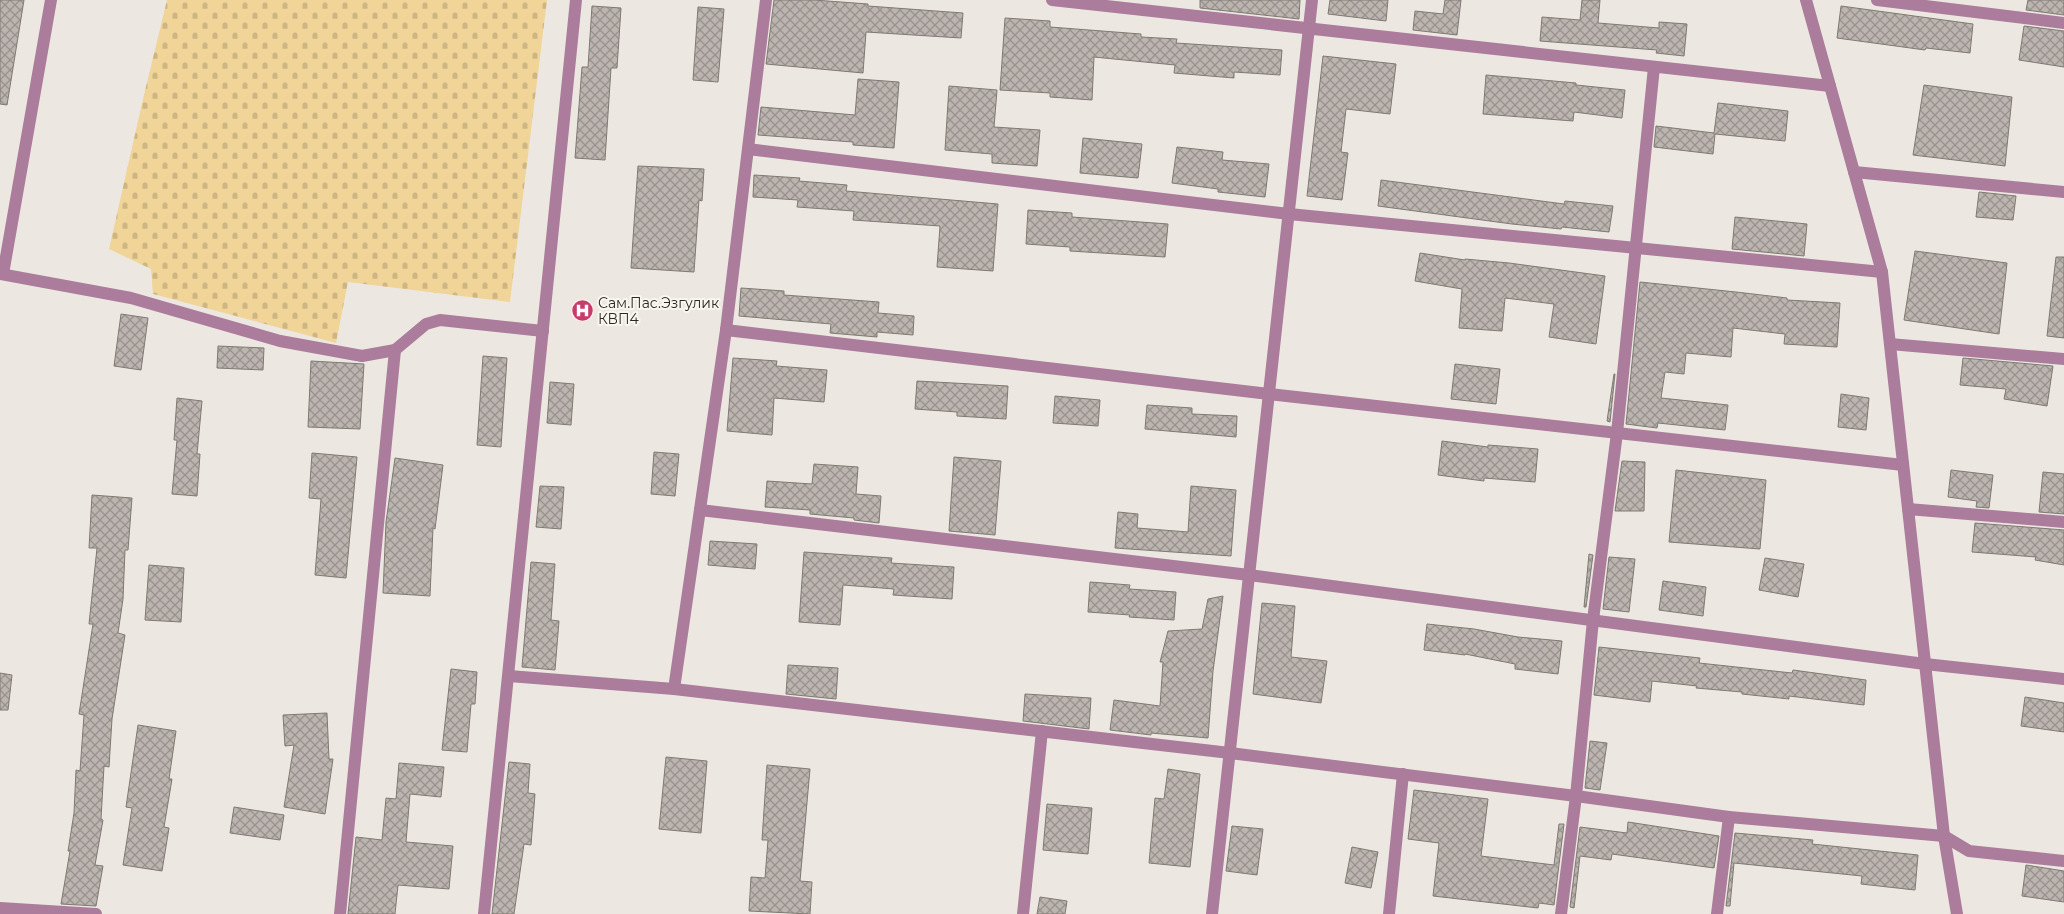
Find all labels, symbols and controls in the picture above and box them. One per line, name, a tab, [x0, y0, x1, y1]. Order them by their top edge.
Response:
place label: Сам.Пас.Эзгулик КВП4	[598, 294, 719, 328]
hospital icon: Сам.Пас.Эзгулик КВП4	[570, 299, 594, 323]

